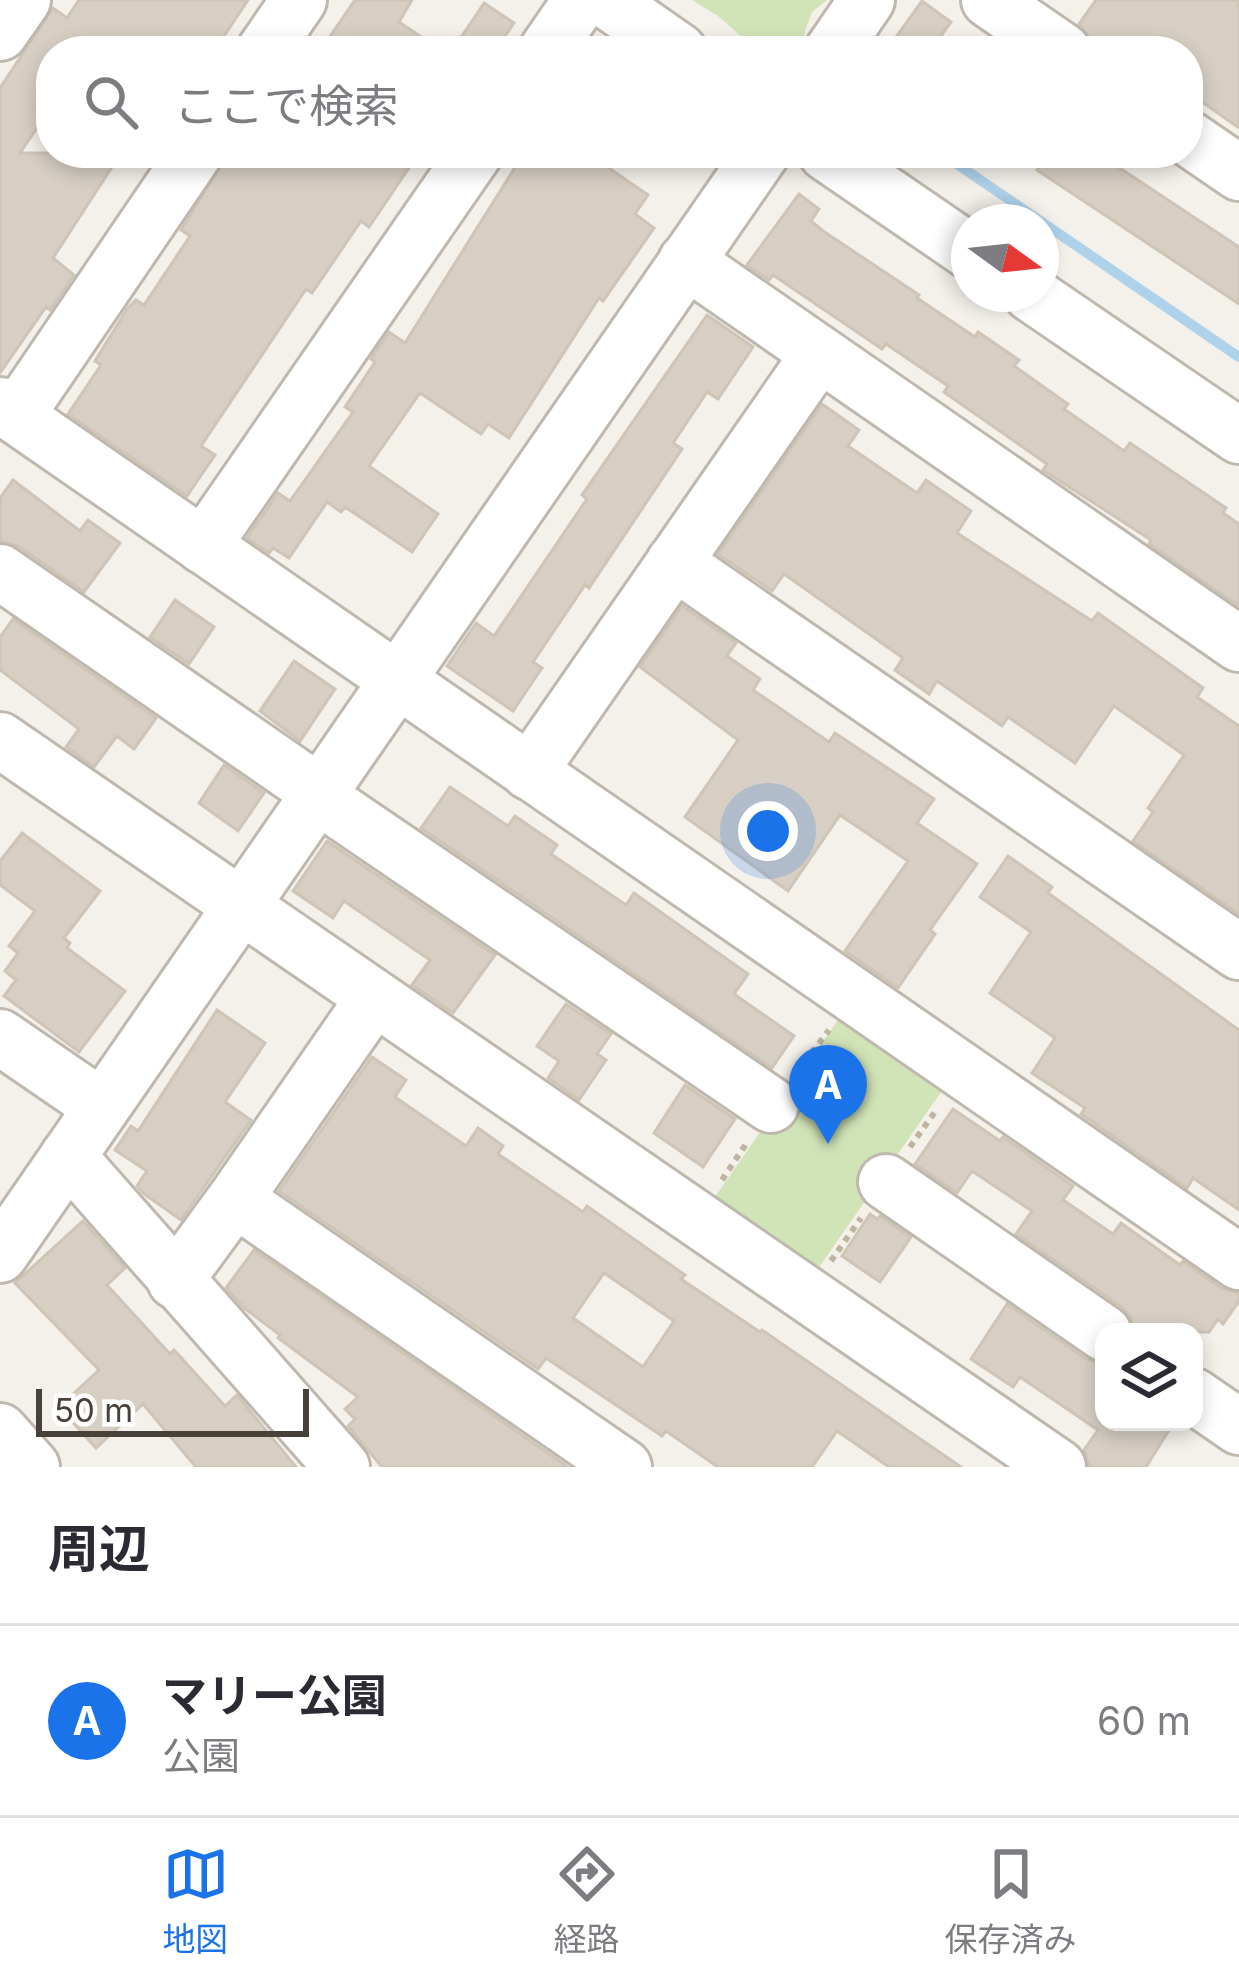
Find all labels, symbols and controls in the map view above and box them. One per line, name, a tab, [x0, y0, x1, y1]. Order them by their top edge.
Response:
search box	[36, 36, 1203, 168]
icon: search	[78, 69, 144, 135]
text: ここで検索	[174, 78, 399, 133]
north arrow	[951, 204, 1059, 312]
your location	[738, 801, 798, 861]
pin: A	[789, 1045, 867, 1144]
map controls	[1095, 1323, 1203, 1431]
button: layers	[1095, 1323, 1203, 1431]
scale bar	[36, 1383, 309, 1436]
text: 50 m	[54, 1390, 133, 1430]
text: 周辺	[48, 1518, 150, 1579]
text: マリー公園	[162, 1668, 387, 1723]
text: A	[72, 1697, 102, 1744]
text: 60 m	[1097, 1697, 1191, 1744]
text: 公園	[162, 1732, 240, 1779]
tab: 地図	[163, 1841, 229, 1961]
tab: 経路	[554, 1841, 620, 1961]
tab: 保存済み	[945, 1841, 1077, 1961]

